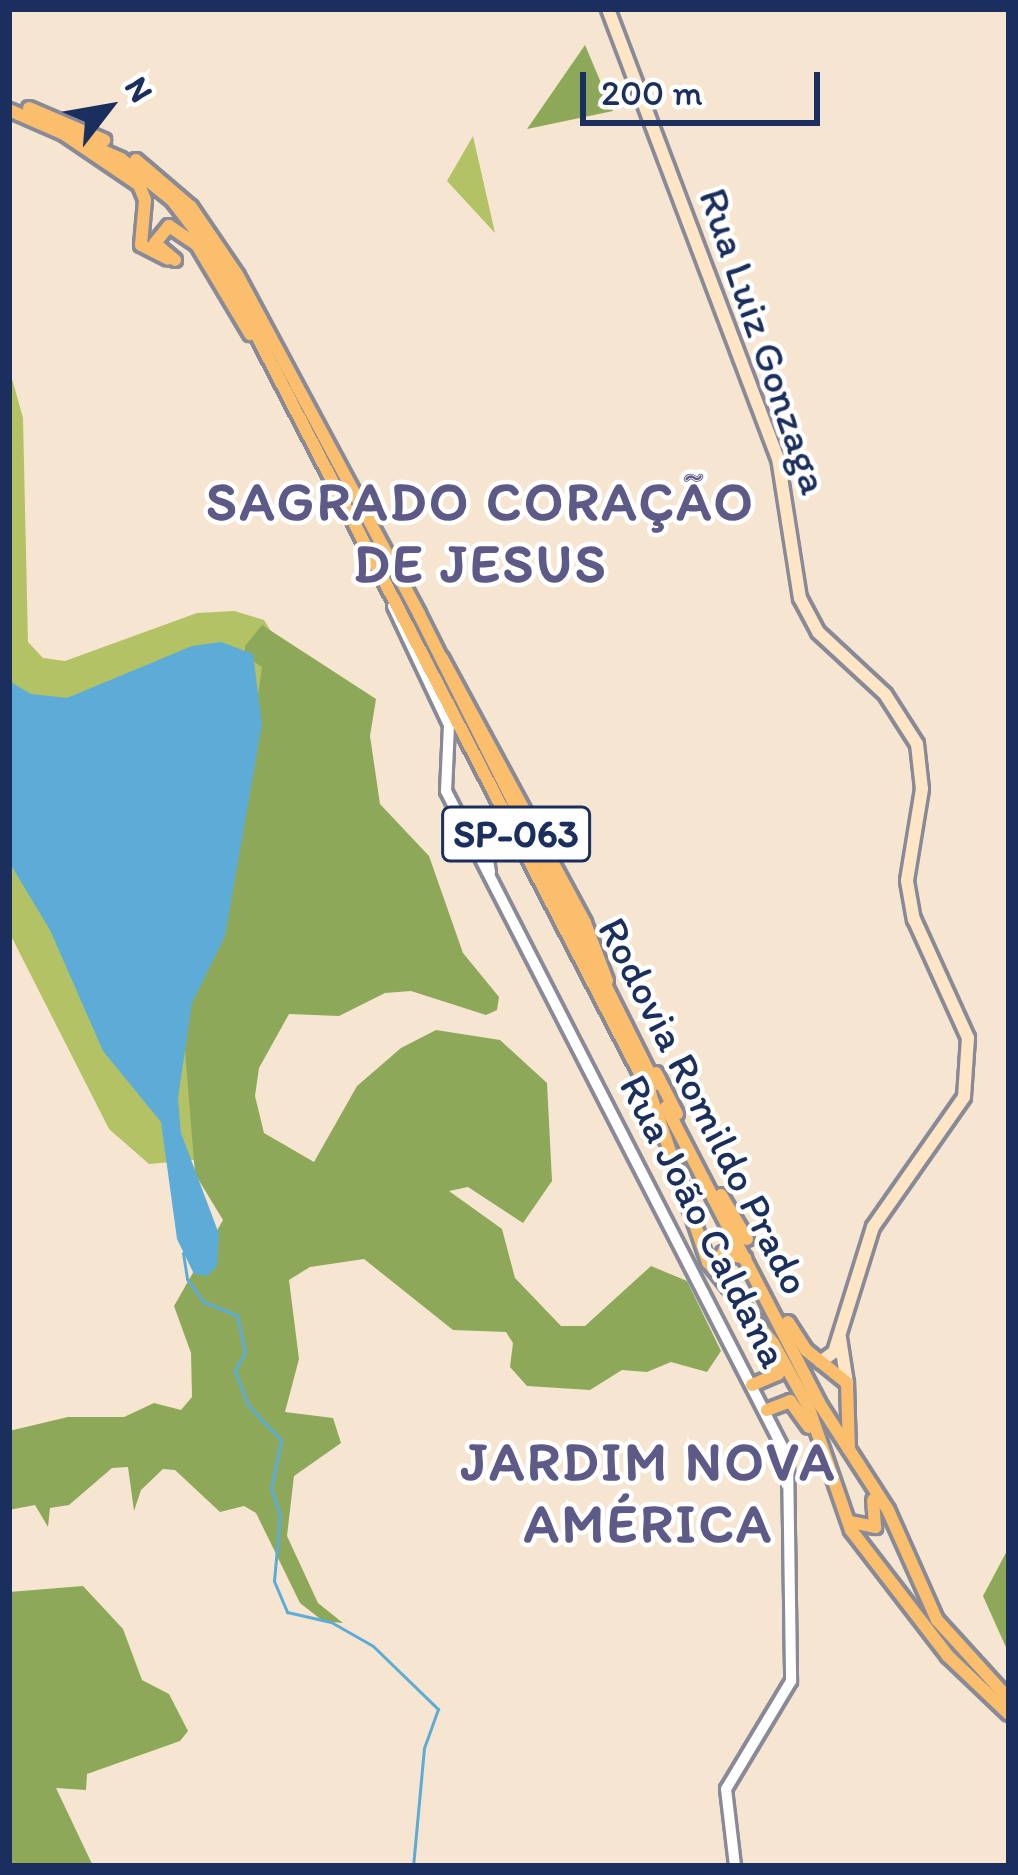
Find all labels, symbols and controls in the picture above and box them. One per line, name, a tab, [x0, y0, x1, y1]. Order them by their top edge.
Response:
north arrow	[48, 48, 168, 168]
scale bar	[586, 48, 826, 122]
text: N	[117, 70, 162, 109]
text: 200 m	[601, 71, 703, 114]
street label: Rua Luiz Gonzaga	[688, 182, 840, 500]
district label: SAGRADO CORAÇÃO DE JESUS	[205, 470, 757, 596]
road number: SP-063	[441, 801, 591, 867]
street label: Rodovia Romildo Prado	[587, 909, 821, 1303]
street label: Rua João Caldana	[608, 1066, 800, 1376]
district label: JARDIM NOVA AMÉRICA	[463, 1430, 835, 1556]

